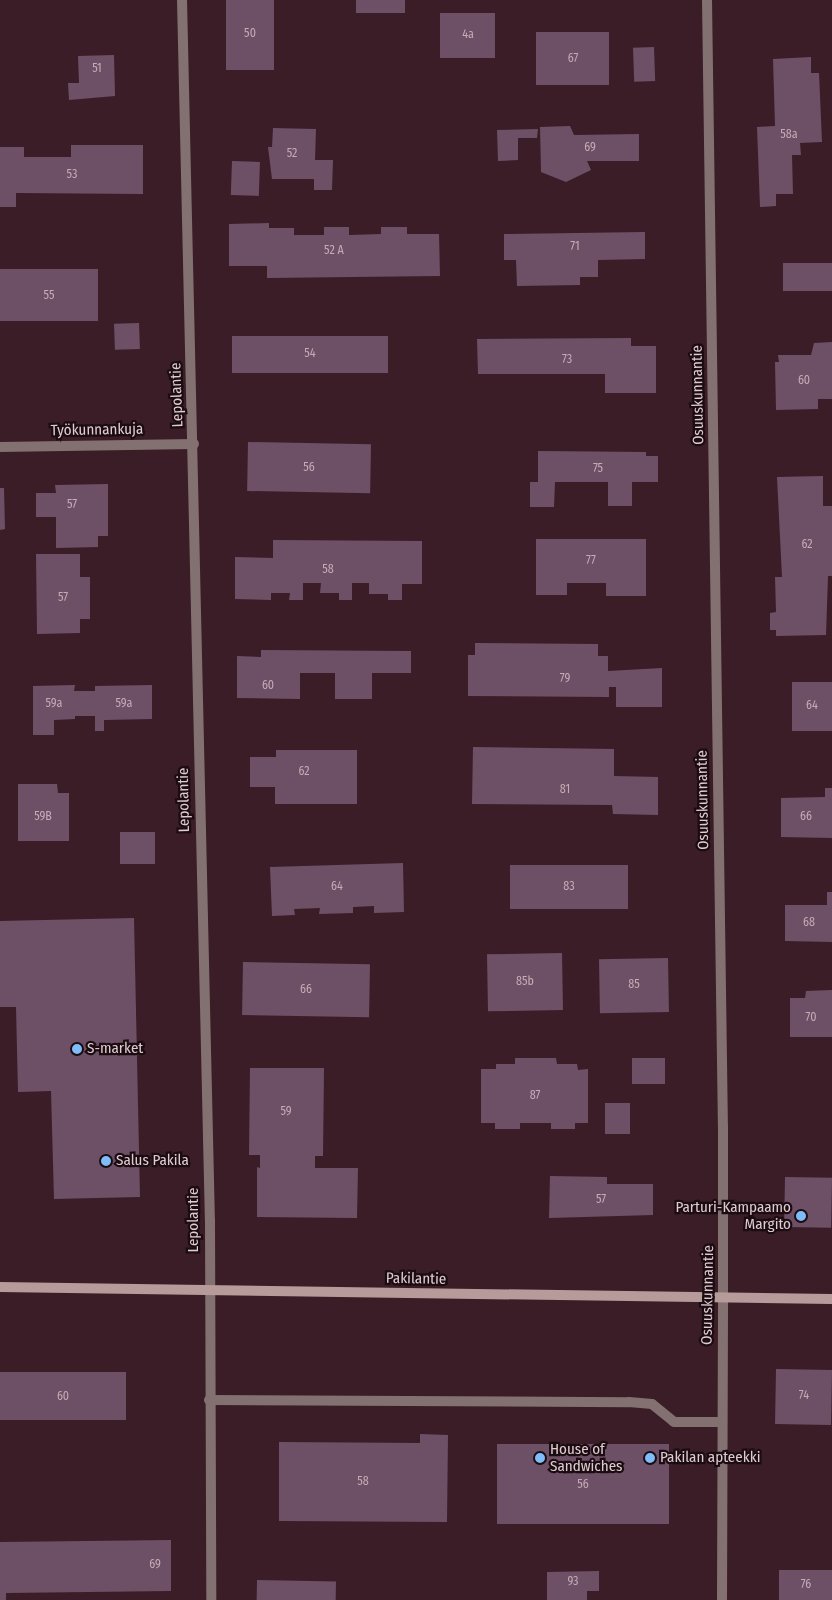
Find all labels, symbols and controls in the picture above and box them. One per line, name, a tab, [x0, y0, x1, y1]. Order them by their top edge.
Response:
house number: 50	[244, 27, 256, 41]
house number: 4a	[462, 28, 474, 42]
house number: 67	[568, 52, 578, 66]
house number: 51	[92, 62, 102, 76]
house number: 58a	[780, 128, 798, 142]
house number: 69	[584, 141, 596, 155]
house number: 52	[287, 147, 297, 161]
house number: 53	[67, 168, 77, 182]
house number: 71	[570, 240, 580, 254]
house number: 52 A	[324, 244, 344, 258]
house number: 55	[44, 289, 54, 303]
street label: Osuuskunnantie	[688, 345, 708, 445]
house number: 54	[304, 347, 316, 361]
house number: 73	[562, 353, 572, 367]
street label: Lepolantie	[167, 362, 187, 428]
house number: 60	[798, 374, 810, 388]
street label: Työkunnankuja	[51, 420, 143, 440]
house number: 56	[303, 461, 315, 475]
house number: 75	[593, 462, 603, 476]
house number: 57	[67, 498, 77, 512]
house number: 62	[801, 538, 813, 552]
house number: 77	[586, 554, 596, 568]
house number: 58	[322, 563, 334, 577]
house number: 57	[58, 591, 68, 605]
house number: 79	[560, 672, 570, 686]
house number: 60	[262, 679, 274, 693]
house number: 59a	[46, 697, 62, 711]
house number: 59a	[116, 697, 132, 711]
house number: 64	[806, 699, 818, 713]
street label: Osuuskunnantie	[693, 750, 713, 850]
house number: 62	[298, 765, 310, 779]
street label: Lepolantie	[174, 767, 194, 833]
house number: 81	[560, 783, 570, 797]
house number: 59B	[34, 810, 52, 824]
house number: 66	[800, 810, 812, 824]
house number: 64	[331, 880, 343, 894]
house number: 83	[563, 880, 575, 894]
house number: 68	[803, 916, 815, 930]
house number: 85b	[516, 975, 534, 989]
house number: 85	[628, 978, 640, 992]
house number: 66	[300, 983, 312, 997]
house number: 70	[806, 1011, 816, 1025]
place label: S-market	[87, 1040, 143, 1058]
marker: S-market	[71, 1043, 83, 1055]
house number: 87	[530, 1089, 540, 1103]
house number: 59	[280, 1105, 292, 1119]
place label: Salus Pakila	[116, 1152, 189, 1170]
marker: Salus Pakila	[100, 1155, 112, 1167]
street label: Lepolantie	[185, 1188, 203, 1252]
house number: 57	[596, 1193, 606, 1207]
place label: Parturi-Kampaamo Margito	[675, 1198, 791, 1233]
marker: Parturi-Kampaamo Margito	[795, 1210, 807, 1222]
street label: Osuuskunnantie	[698, 1245, 718, 1345]
street label: Pakilantie	[386, 1269, 446, 1289]
house number: 74	[799, 1389, 809, 1403]
house number: 60	[57, 1390, 69, 1404]
place label: House of Sandwiches	[550, 1440, 622, 1475]
place label: Pakilan apteekki	[660, 1449, 760, 1467]
marker: House of Sandwiches	[534, 1452, 546, 1464]
marker: Pakilan apteekki	[644, 1452, 656, 1464]
house number: 58	[357, 1475, 369, 1489]
house number: 56	[577, 1478, 589, 1492]
house number: 69	[149, 1558, 161, 1572]
house number: 93	[567, 1575, 579, 1589]
house number: 76	[801, 1578, 811, 1592]

